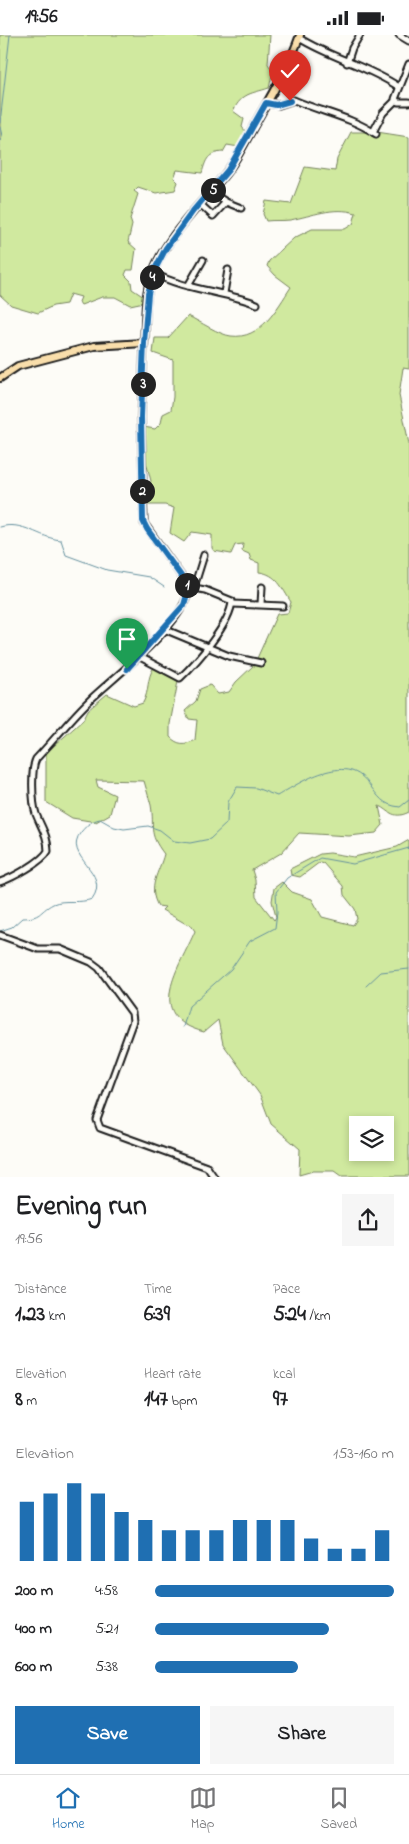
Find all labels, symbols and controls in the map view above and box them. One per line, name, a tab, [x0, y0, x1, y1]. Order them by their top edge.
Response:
text: 19:56	[25, 4, 58, 31]
pin	[269, 50, 311, 101]
icon: check	[276, 57, 304, 85]
pin: 5	[200, 177, 226, 203]
text: 5	[209, 180, 218, 201]
pin: 4	[140, 265, 164, 289]
text: 4	[150, 267, 155, 288]
pin: 3	[130, 371, 156, 397]
text: 3	[141, 374, 146, 395]
pin: 2	[130, 479, 154, 503]
text: 2	[139, 481, 146, 502]
pin: 1	[174, 573, 200, 597]
text: 1	[185, 575, 190, 596]
pin	[106, 618, 148, 669]
icon: arrive	[113, 625, 141, 653]
map controls	[349, 1116, 394, 1161]
button: layers	[349, 1116, 394, 1161]
text: Evening run	[15, 1187, 147, 1228]
button: share	[342, 1194, 394, 1246]
text: 19:56	[15, 1227, 42, 1251]
text: Distance	[15, 1279, 67, 1300]
text: Time	[144, 1279, 172, 1300]
text: Pace	[273, 1279, 300, 1300]
text: 1.23	[15, 1300, 45, 1330]
text: 6:39	[144, 1300, 170, 1330]
text: 5:24	[273, 1300, 306, 1330]
text: km	[45, 1306, 66, 1327]
text: /km	[306, 1306, 331, 1327]
text: Elevation	[15, 1364, 66, 1385]
text: Heart rate	[144, 1364, 201, 1385]
text: kcal	[273, 1364, 295, 1385]
text: 8	[15, 1385, 23, 1415]
text: 147	[144, 1385, 168, 1415]
text: 97	[273, 1385, 288, 1415]
text: m	[23, 1391, 37, 1412]
text: bpm	[168, 1391, 197, 1412]
text: Elevation	[15, 1442, 74, 1466]
text: 153–160 m	[333, 1442, 394, 1466]
text: 200 m	[15, 1579, 53, 1603]
text: 4:58	[95, 1579, 118, 1603]
text: 400 m	[15, 1617, 52, 1641]
text: 5:21	[95, 1617, 119, 1641]
text: 600 m	[15, 1655, 52, 1679]
text: 5:38	[95, 1655, 118, 1679]
button: Save	[15, 1706, 200, 1764]
button: Share	[210, 1706, 394, 1764]
tab: Home	[52, 1784, 85, 1835]
tab: Map	[189, 1784, 217, 1835]
tab: Saved	[320, 1784, 357, 1835]

